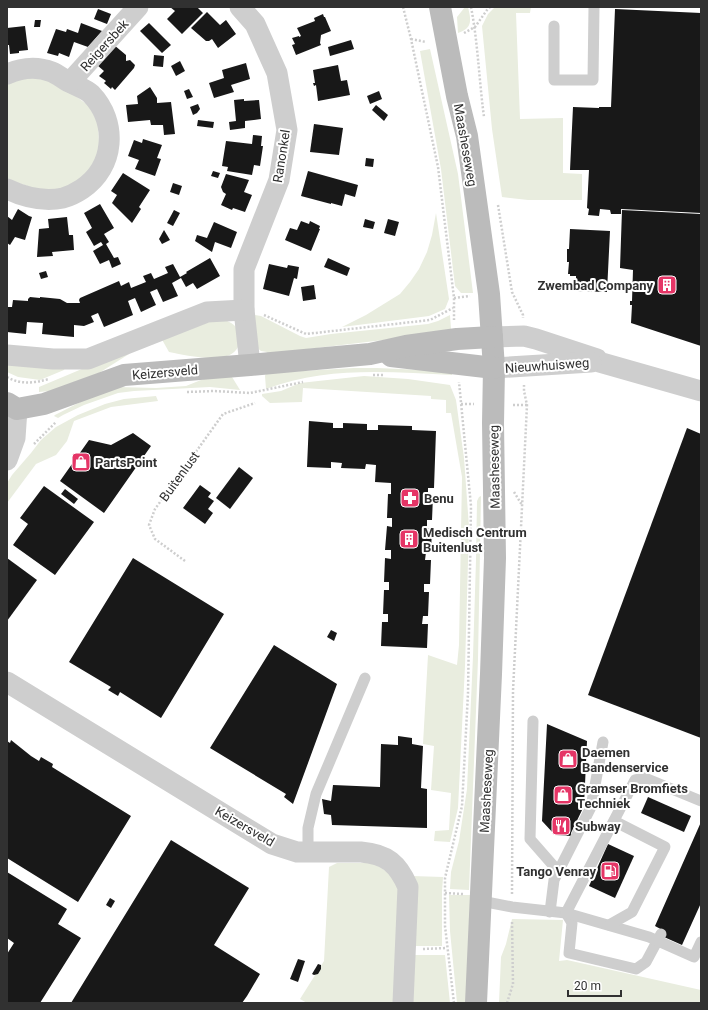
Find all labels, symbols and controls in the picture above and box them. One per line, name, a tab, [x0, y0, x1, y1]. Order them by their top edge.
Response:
street label: Reigersbek	[77, 16, 132, 74]
street label: Maasheseweg	[451, 103, 480, 188]
street label: Ranonkel	[270, 129, 293, 184]
building icon: Zwembad Company	[656, 274, 678, 296]
place label: Zwembad Company	[537, 278, 653, 293]
street label: Nieuwhuisweg	[504, 355, 590, 376]
street label: Keizersveld	[132, 362, 199, 383]
street label: Maasheseweg	[486, 425, 503, 509]
street label: Buitenlust	[156, 448, 203, 504]
shop icon: PartsPoint	[70, 451, 92, 473]
place label: PartsPoint	[95, 455, 158, 470]
pharmacy icon: Benu	[399, 487, 421, 509]
place label: Benu	[424, 491, 454, 506]
place label: Medisch Centrum Buitenlust	[423, 525, 527, 555]
building icon: Medisch Centrum Buitenlust	[398, 528, 420, 550]
place label: Daemen Bandenservice	[582, 745, 669, 775]
shop icon: Daemen Bandenservice	[557, 748, 579, 770]
street label: Maasheseweg	[477, 749, 496, 833]
place label: Gramser Bromfiets Techniek	[577, 781, 688, 811]
shop icon: Gramser Bromfiets Techniek	[552, 784, 574, 806]
street label: Keizersveld	[212, 803, 277, 849]
restaurant icon: Subway	[550, 815, 572, 837]
place label: Subway	[575, 819, 621, 834]
fuel station icon: Tango Venray	[599, 860, 621, 882]
place label: Tango Venray	[516, 864, 596, 879]
scale bar	[568, 972, 621, 998]
text: 20 m	[574, 979, 601, 993]

